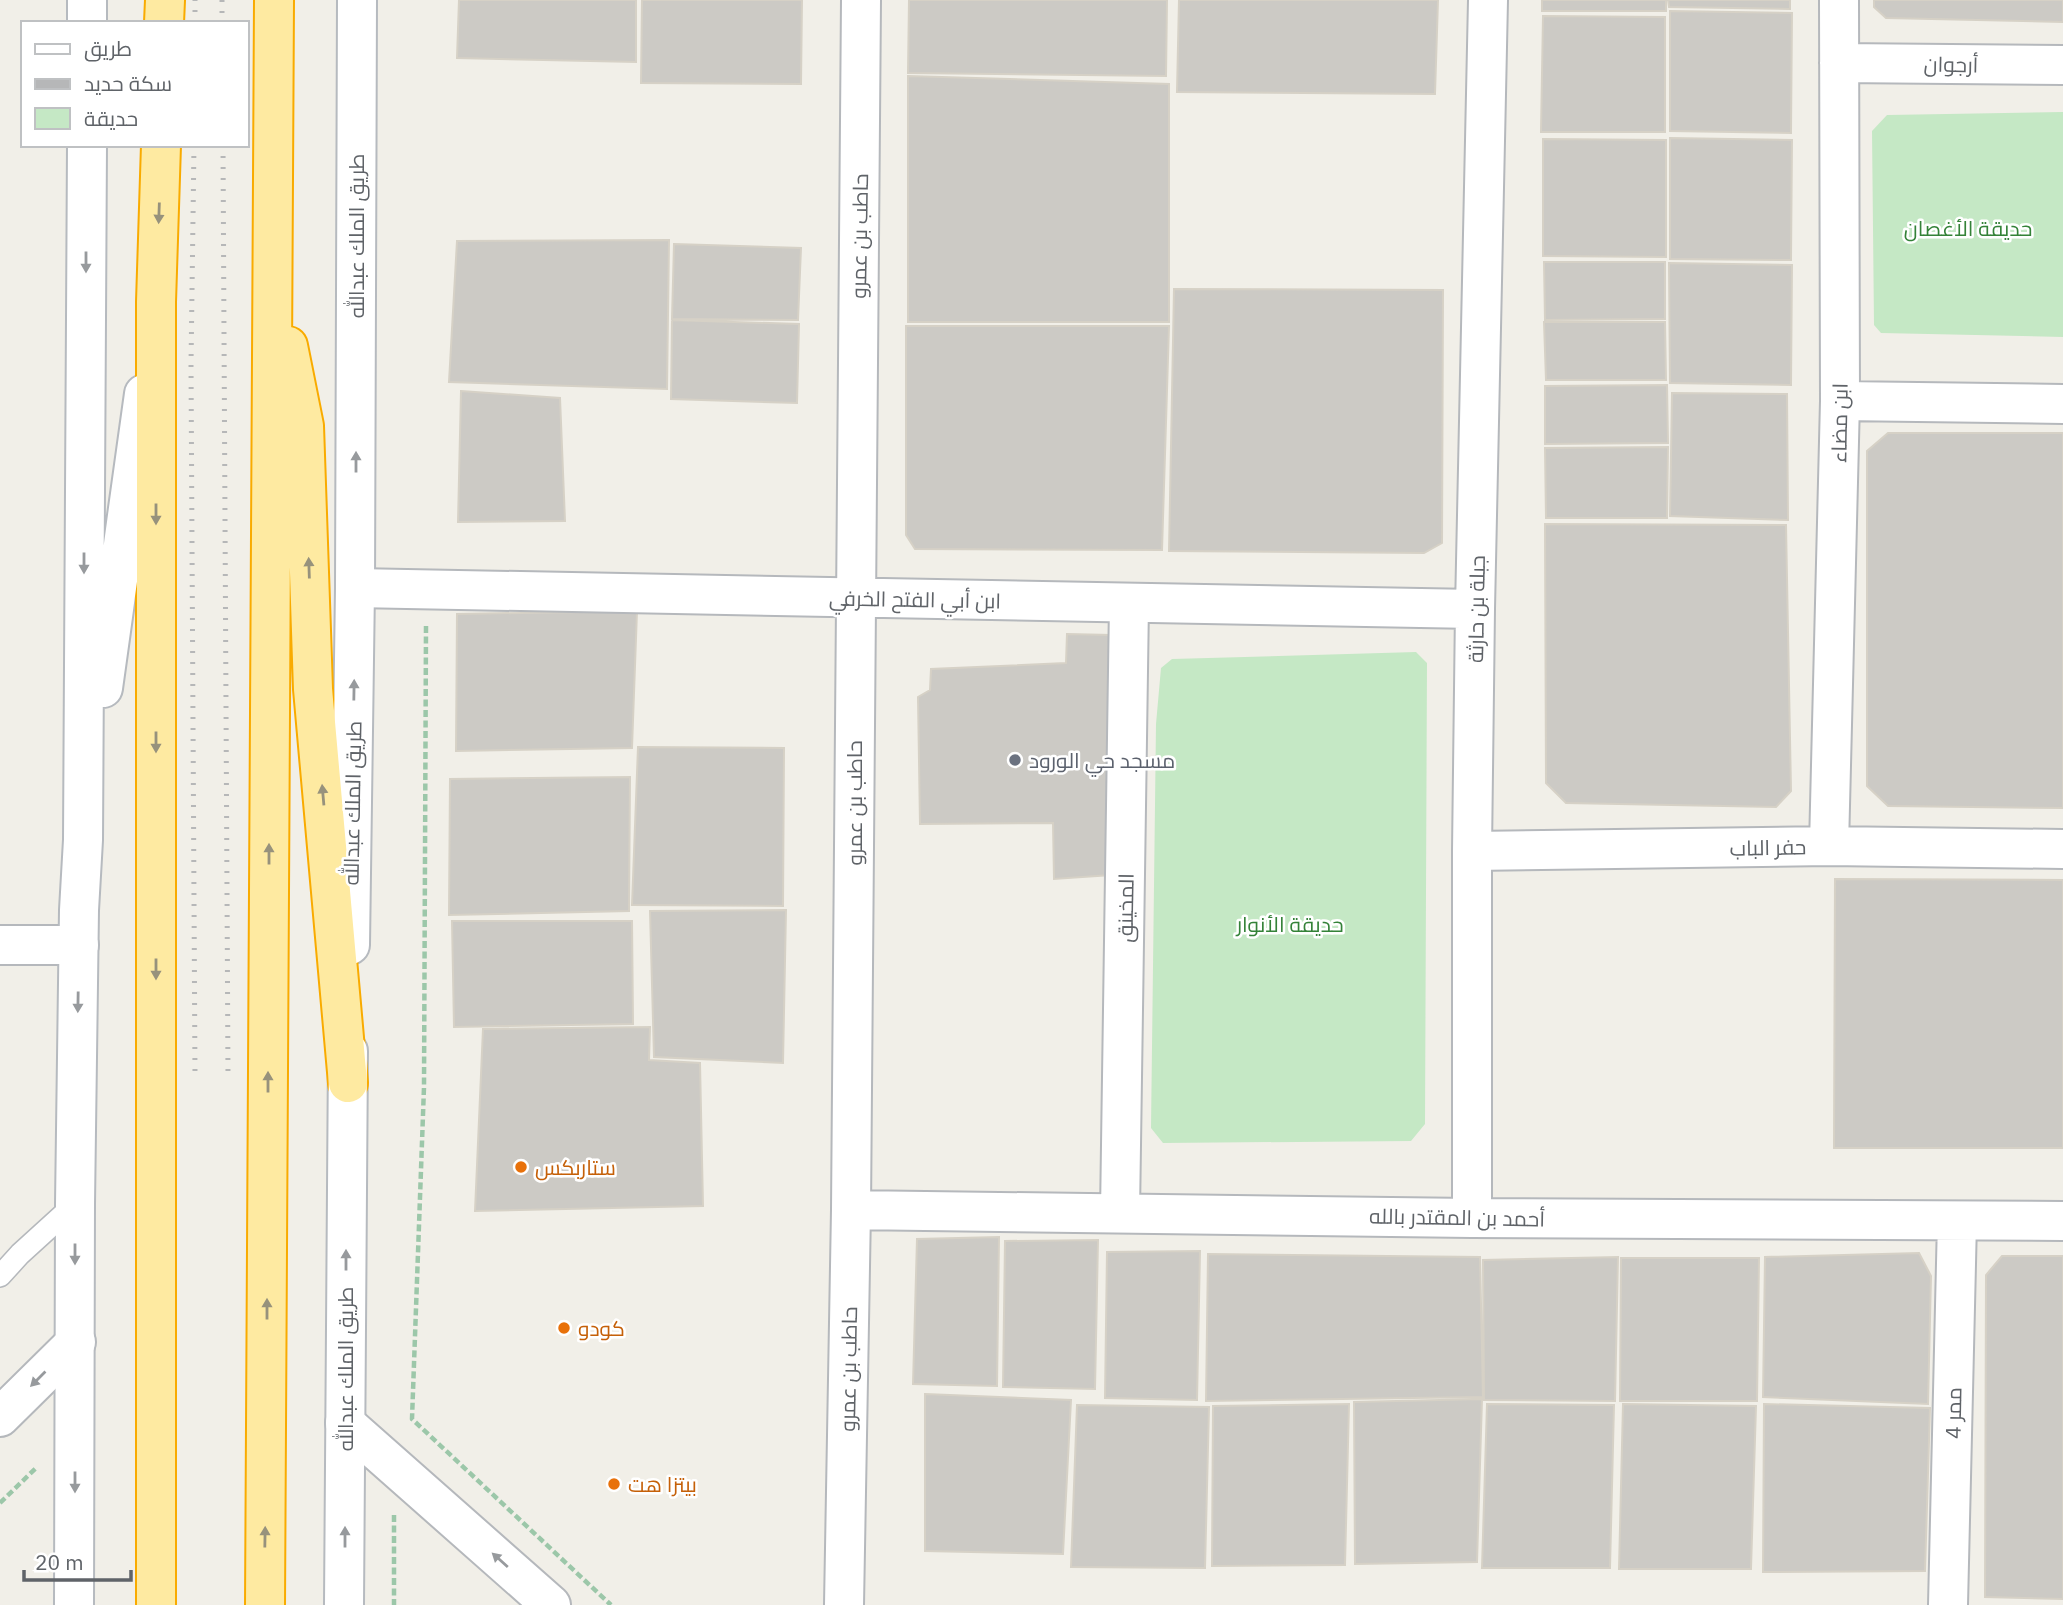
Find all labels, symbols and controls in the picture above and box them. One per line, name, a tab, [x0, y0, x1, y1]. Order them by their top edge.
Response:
legend	[21, 21, 248, 147]
text: طريق	[84, 34, 132, 62]
street label: أرجوان	[1923, 50, 1979, 78]
text: سكة حديد	[84, 69, 172, 97]
text: حديقة	[84, 104, 138, 132]
street label: طريق الملك عبدالله	[342, 154, 370, 318]
street label: حاطب بن عمرو	[844, 173, 874, 299]
one-way arrow	[153, 203, 165, 225]
park label: حديقة الأغصان	[1904, 214, 2032, 242]
one-way arrow	[80, 252, 92, 274]
street label: ابن مضاء	[1824, 383, 1854, 463]
one-way arrow	[350, 451, 362, 473]
one-way arrow	[150, 504, 162, 526]
one-way arrow	[78, 553, 90, 575]
street label: جبلة بن حارثة	[1461, 555, 1491, 663]
one-way arrow	[304, 557, 315, 579]
street label: ابن أبي الفتح الخرفي	[829, 583, 1001, 618]
one-way arrow	[348, 679, 359, 701]
street label: طريق الملك عبدالله	[337, 720, 367, 886]
one-way arrow	[150, 731, 162, 753]
street label: حاطب بن عمرو	[840, 740, 868, 866]
place label: مسجد حي الورود	[1029, 746, 1175, 777]
marker: مسجد حي الورود	[1007, 752, 1023, 768]
one-way arrow	[317, 784, 328, 806]
street label: حفر الباب	[1729, 832, 1807, 862]
one-way arrow	[263, 843, 275, 865]
street label: المخينق	[1110, 873, 1140, 943]
park label: حديقة الأنوار	[1235, 910, 1344, 938]
one-way arrow	[150, 959, 162, 981]
one-way arrow	[73, 992, 84, 1014]
one-way arrow	[262, 1071, 274, 1093]
place label: ستاربكس	[535, 1153, 616, 1181]
marker: ستاربكس	[513, 1159, 529, 1175]
street label: أحمد بن المقتدر بالله	[1369, 1201, 1545, 1233]
one-way arrow	[69, 1244, 81, 1266]
one-way arrow	[340, 1249, 352, 1271]
street label: طريق الملك عبدالله	[331, 1287, 359, 1451]
one-way arrow	[261, 1298, 273, 1320]
street label: حاطب بن عمرو	[833, 1306, 863, 1432]
place label: كودو	[578, 1314, 625, 1342]
marker: كودو	[556, 1320, 572, 1336]
one-way arrow	[29, 1371, 46, 1388]
street label: ممر 4	[1939, 1387, 1967, 1439]
place label: بيتزا هت	[628, 1470, 697, 1498]
one-way arrow	[69, 1471, 80, 1493]
marker: بيتزا هت	[606, 1476, 622, 1492]
one-way arrow	[260, 1526, 271, 1548]
one-way arrow	[339, 1526, 351, 1548]
scale bar	[24, 1538, 131, 1582]
text: 20 m	[35, 1548, 84, 1576]
one-way arrow	[491, 1552, 509, 1568]

